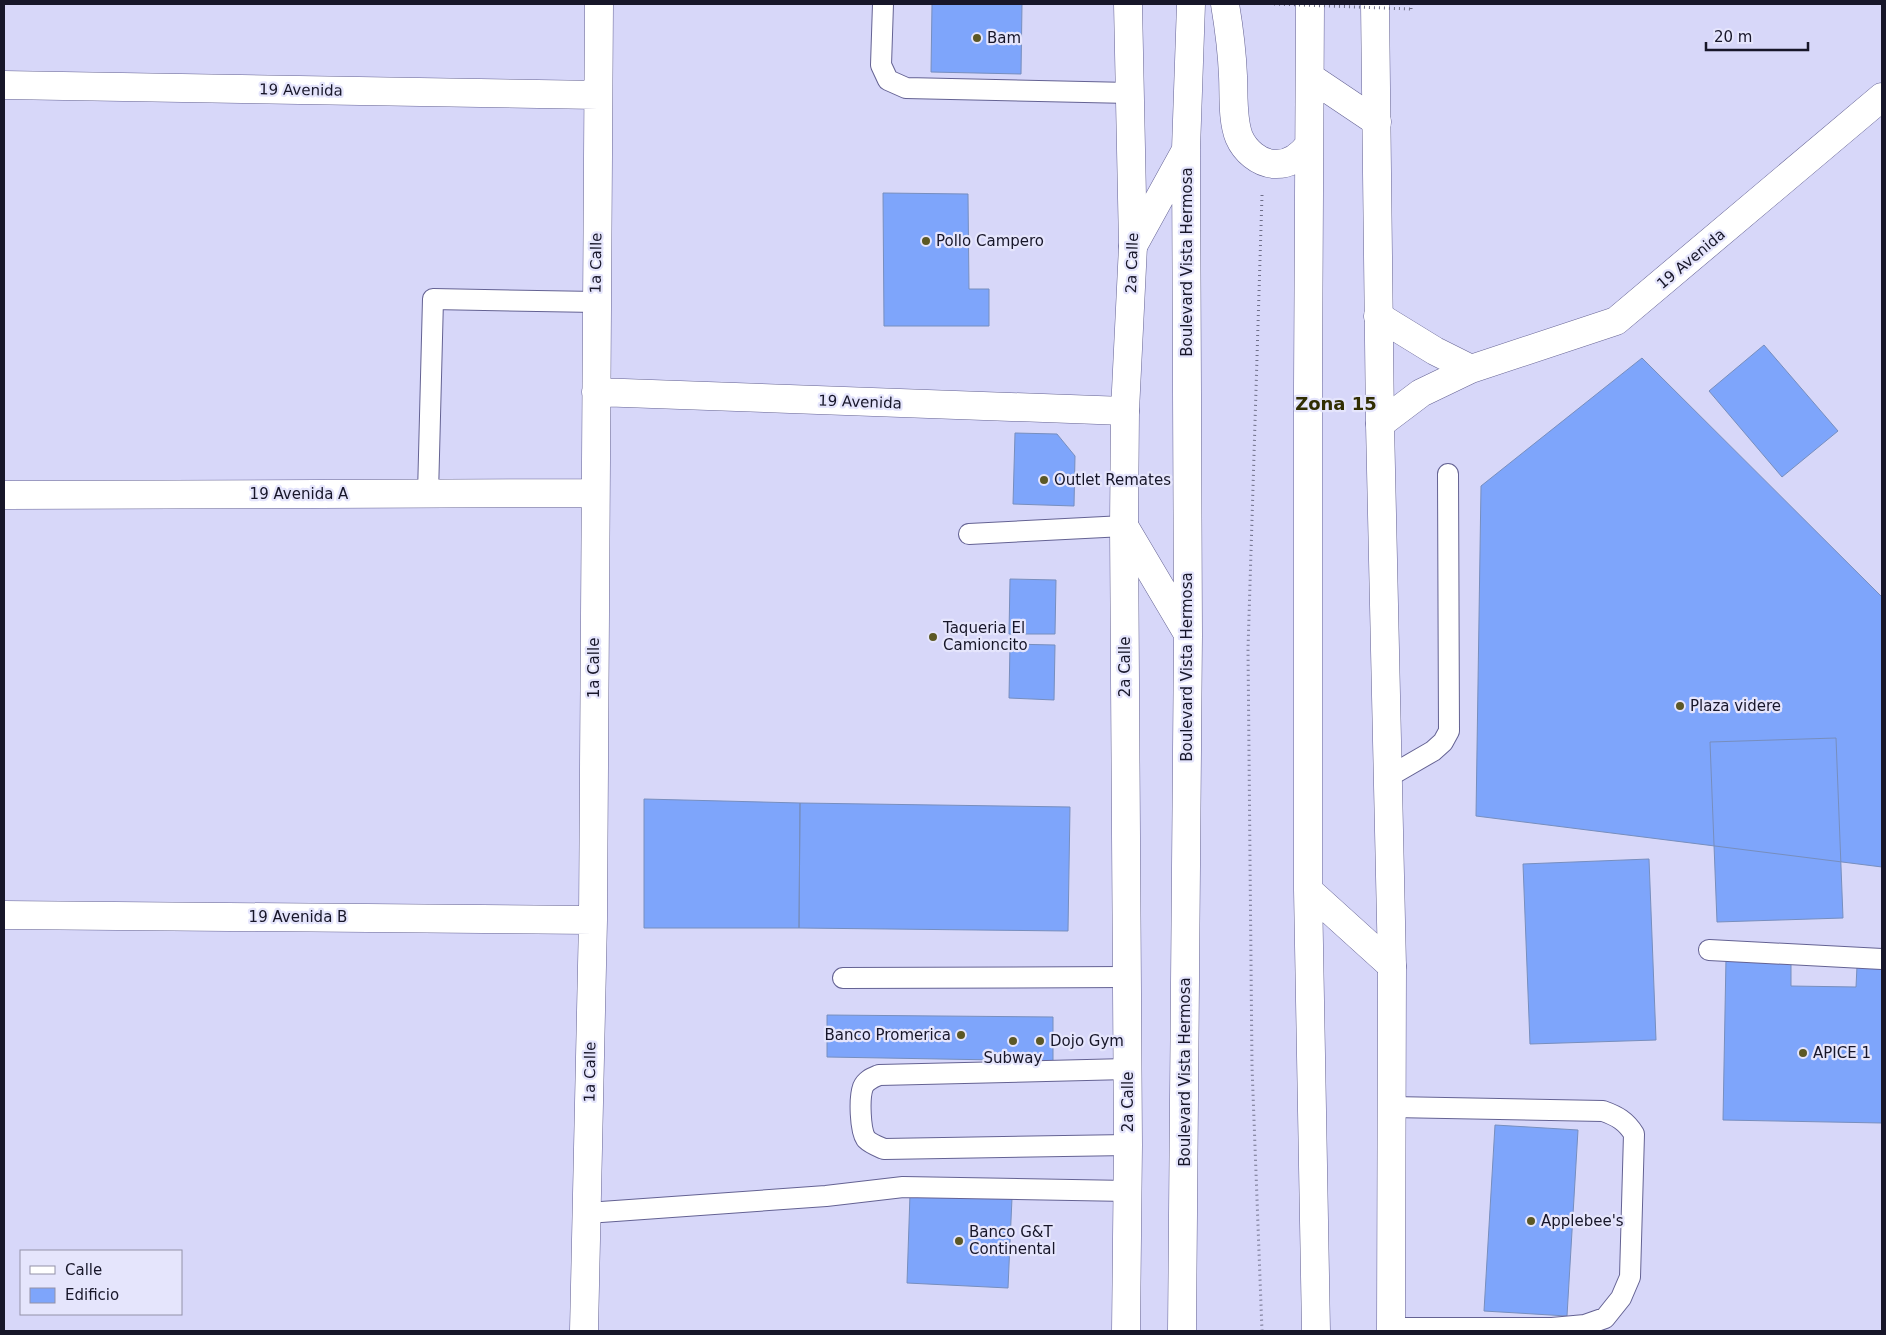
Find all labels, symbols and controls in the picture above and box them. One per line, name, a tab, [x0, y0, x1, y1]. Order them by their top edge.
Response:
scale bar	[1706, 20, 1808, 52]
text: 20 m	[1714, 28, 1752, 46]
place label: Bam	[987, 29, 1021, 47]
marker: Bam	[971, 32, 983, 44]
street label: 19 Avenida	[259, 80, 343, 100]
street label: Boulevard Vista Hermosa	[1178, 167, 1196, 357]
street label: 19 Avenida	[1653, 225, 1729, 293]
street label: 1a Calle	[586, 232, 606, 294]
place label: Pollo Campero	[936, 232, 1044, 250]
street label: 2a Calle	[1122, 232, 1142, 294]
marker: Pollo Campero	[920, 235, 932, 247]
street label: 19 Avenida	[818, 392, 902, 412]
district label: Zona 15	[1295, 393, 1377, 414]
place label: Outlet Remates	[1054, 471, 1171, 489]
marker: Outlet Remates	[1038, 474, 1050, 486]
street label: 19 Avenida A	[250, 485, 349, 503]
street label: Boulevard Vista Hermosa	[1178, 572, 1196, 762]
place label: Taqueria El Camioncito	[942, 619, 1028, 654]
marker: Taqueria El Camioncito	[927, 631, 939, 643]
street label: 2a Calle	[1116, 637, 1134, 697]
street label: 1a Calle	[585, 638, 603, 698]
place label: Plaza videre	[1690, 697, 1781, 715]
marker: Plaza videre	[1674, 700, 1686, 712]
street label: 19 Avenida B	[249, 908, 347, 926]
street label: Boulevard Vista Hermosa	[1176, 977, 1194, 1167]
place label: Banco Promerica	[824, 1026, 951, 1044]
marker: Banco Promerica	[955, 1029, 967, 1041]
place label: Dojo Gym	[1050, 1032, 1124, 1050]
marker: Subway	[1007, 1035, 1019, 1047]
marker: Dojo Gym	[1034, 1035, 1046, 1047]
street label: 1a Calle	[580, 1041, 600, 1103]
place label: APICE 1	[1813, 1044, 1871, 1062]
marker: APICE 1	[1797, 1047, 1809, 1059]
place label: Subway	[984, 1049, 1043, 1067]
street label: 2a Calle	[1119, 1072, 1137, 1132]
place label: Applebee's	[1541, 1212, 1624, 1230]
marker: Applebee's	[1525, 1215, 1537, 1227]
place label: Banco G&T Continental	[969, 1223, 1056, 1258]
marker: Banco G&T Continental	[953, 1235, 965, 1247]
legend	[20, 1250, 182, 1315]
text: Calle	[65, 1261, 102, 1279]
text: Edificio	[65, 1286, 119, 1304]

